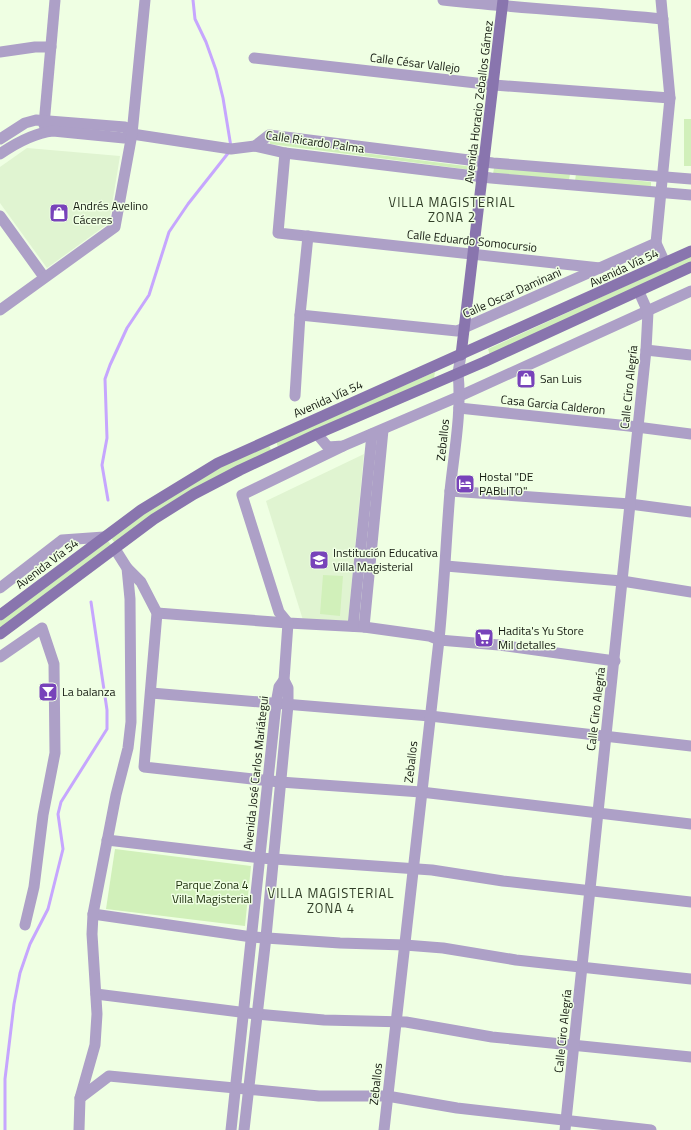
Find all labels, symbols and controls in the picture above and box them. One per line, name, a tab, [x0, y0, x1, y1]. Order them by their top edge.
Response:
street label: Avenida Horacio Zeballos Gámez	[459, 19, 498, 184]
street label: Calle César Vallejo	[369, 48, 461, 77]
street label: Calle Ricardo Palma	[265, 125, 366, 158]
district label: VILLA MAGISTERIAL ZONA 2	[389, 192, 515, 227]
place label: Andrés Avelino Cáceres	[73, 196, 148, 229]
shop icon: Andrés Avelino Cáceres	[48, 202, 70, 224]
street label: Calle Eduardo Somocursio	[406, 224, 538, 257]
street label: Avenida Vía 54	[586, 243, 662, 292]
street label: Calle Oscar Daminani	[459, 262, 564, 323]
street label: Calle Ciro Alegría	[615, 344, 642, 430]
shop icon: San Luis	[515, 368, 537, 390]
place label: San Luis	[540, 369, 582, 388]
street label: Avenida Vía 54	[290, 375, 366, 422]
street label: Casa Garcia Calderon	[500, 390, 606, 419]
street label: Zeballos	[431, 418, 454, 462]
place label: Hostal "DE PABLITO"	[479, 467, 534, 500]
hotel icon: Hostal "DE PABLITO"	[454, 473, 476, 495]
street label: Avenida Vía 54	[11, 533, 82, 594]
place label: Institución Educativa Villa Magisterial	[333, 543, 438, 576]
school or university icon: Institución Educativa Villa Magisterial	[308, 549, 330, 571]
place label: Hadita's Yu Store Mil detalles	[498, 621, 584, 654]
supermarket icon: Hadita's Yu Store Mil detalles	[473, 627, 495, 649]
street label: Calle Ciro Alegría	[581, 666, 610, 752]
bar icon: La balanza	[37, 681, 59, 703]
place label: La balanza	[62, 682, 115, 701]
street label: Avenida José Carlos Mariátegui	[238, 695, 273, 851]
street label: Zeballos	[399, 739, 423, 784]
park label: Parque Zona 4 Villa Magisterial	[172, 875, 252, 908]
district label: VILLA MAGISTERIAL ZONA 4	[268, 883, 394, 918]
street label: Calle Ciro Alegría	[549, 988, 576, 1074]
street label: Zeballos	[364, 1062, 387, 1106]

